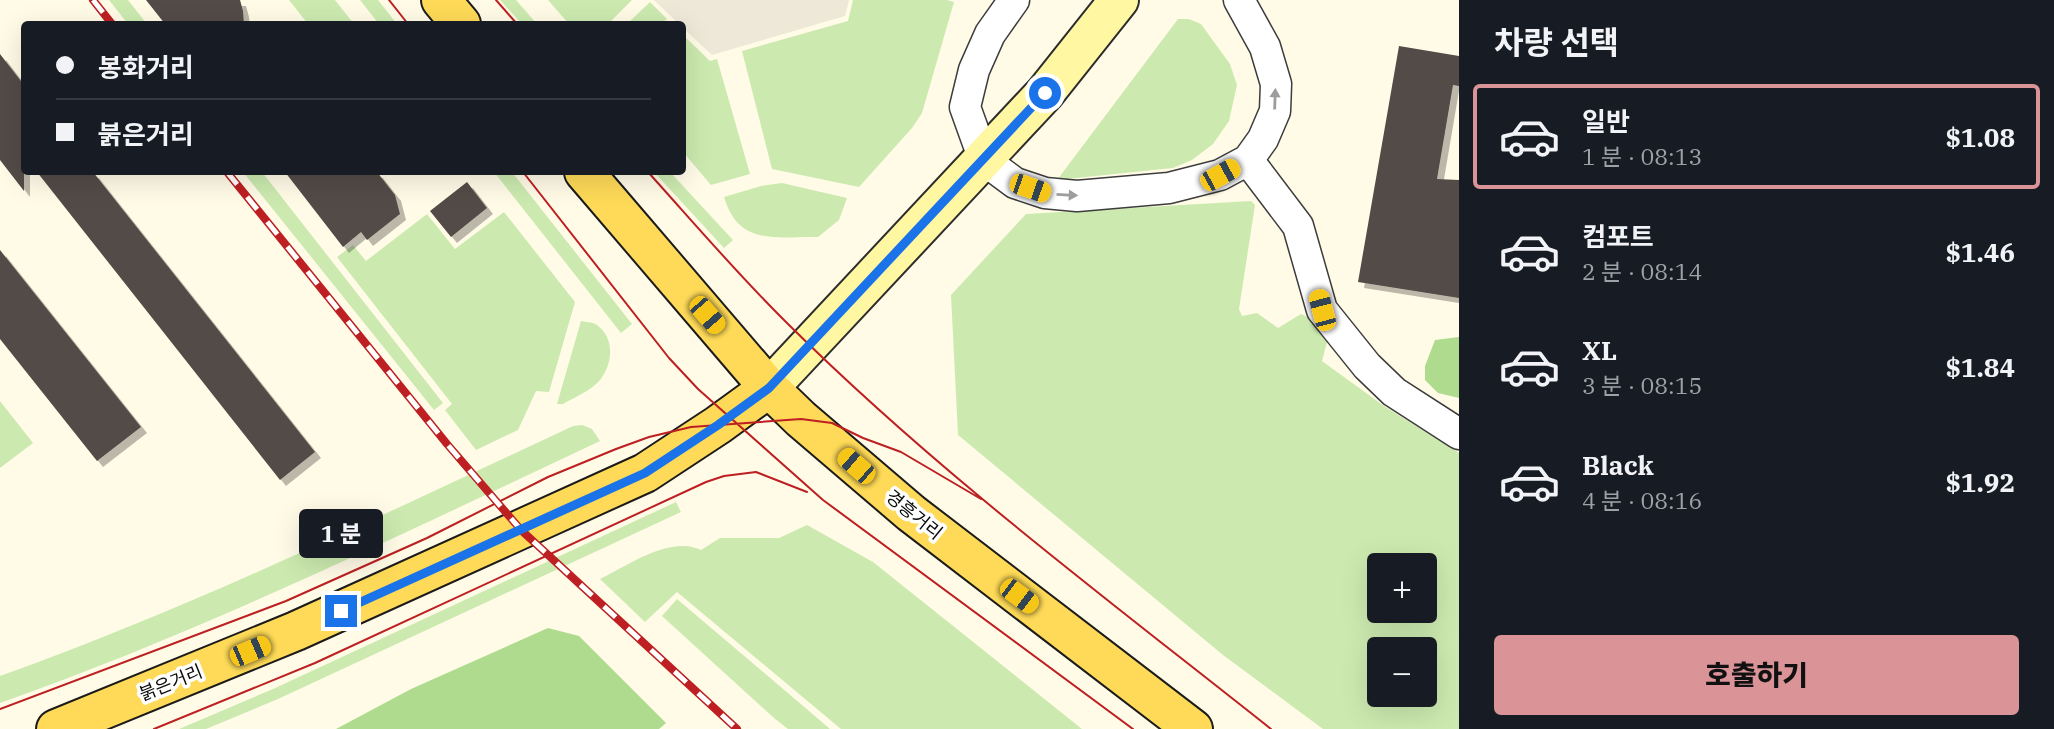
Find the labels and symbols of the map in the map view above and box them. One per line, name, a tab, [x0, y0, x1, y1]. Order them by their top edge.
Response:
route start	[1029, 77, 1061, 109]
one-way arrow	[1270, 88, 1281, 110]
car	[1197, 156, 1244, 194]
car	[1007, 171, 1054, 205]
one-way arrow	[1057, 190, 1079, 201]
car	[1307, 287, 1338, 333]
car	[686, 292, 729, 338]
car	[834, 444, 879, 488]
street label: 경흥거리	[881, 485, 947, 544]
callout: 1 분	[299, 510, 383, 558]
car	[996, 575, 1043, 617]
route end	[325, 595, 357, 627]
car	[227, 633, 274, 669]
street label: 붉은거리	[136, 659, 206, 706]

